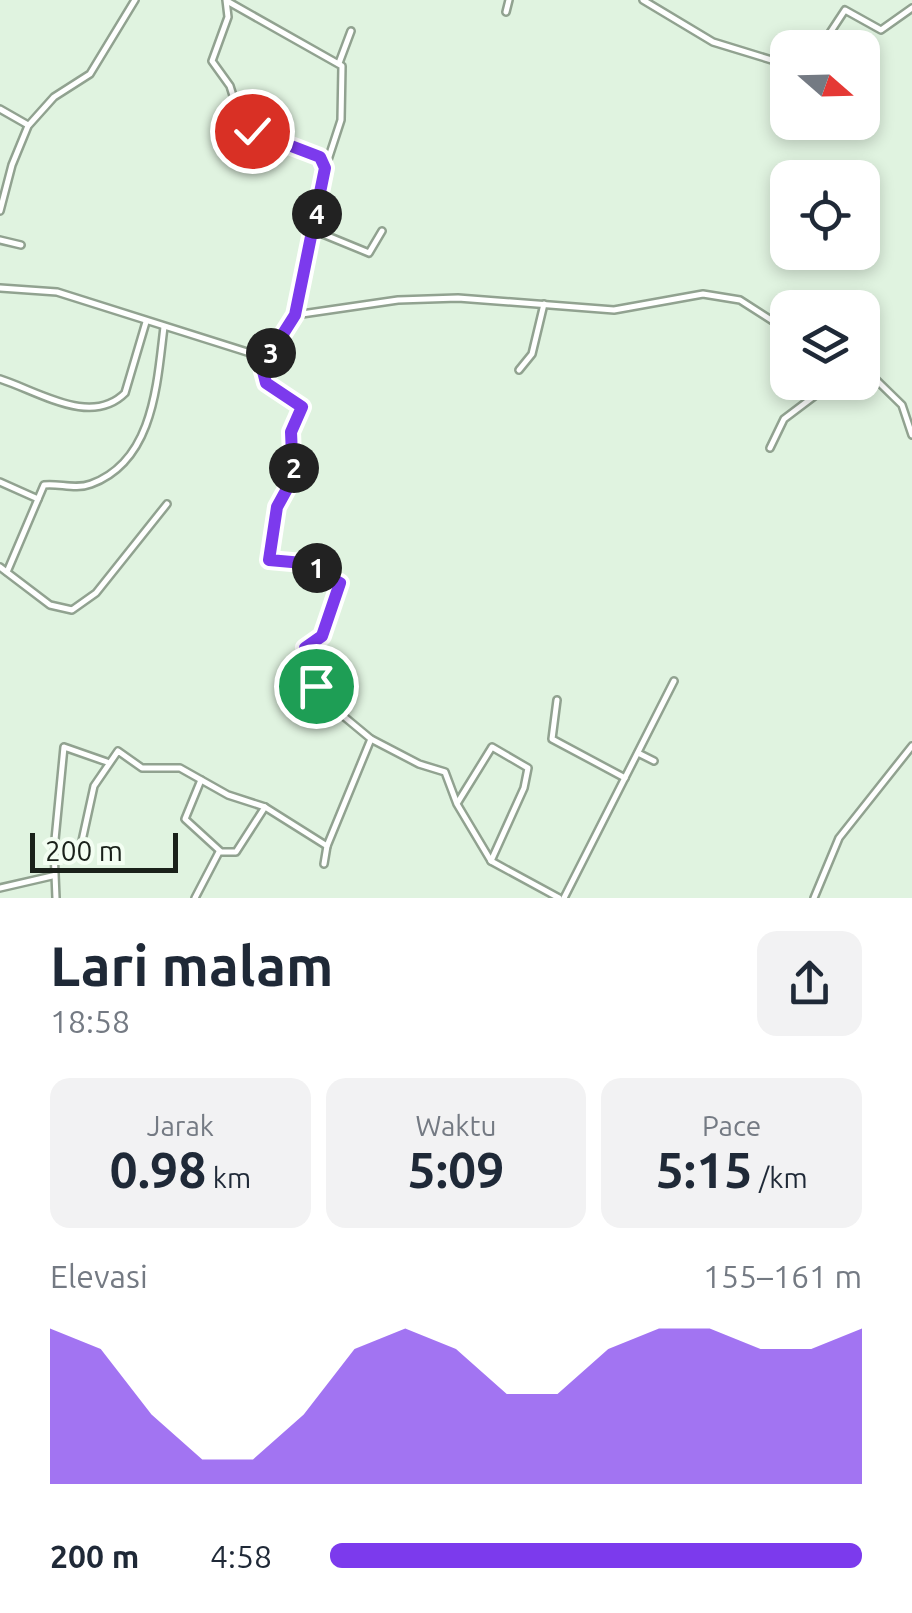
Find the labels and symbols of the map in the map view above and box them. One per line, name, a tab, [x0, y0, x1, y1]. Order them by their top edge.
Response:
north arrow	[770, 30, 880, 140]
pin	[210, 89, 295, 174]
pin: 4	[292, 189, 342, 239]
pin: 3	[246, 328, 296, 378]
pin: 2	[269, 443, 319, 493]
pin: 1	[292, 543, 342, 593]
pin	[274, 644, 359, 729]
scale bar	[30, 828, 178, 873]

